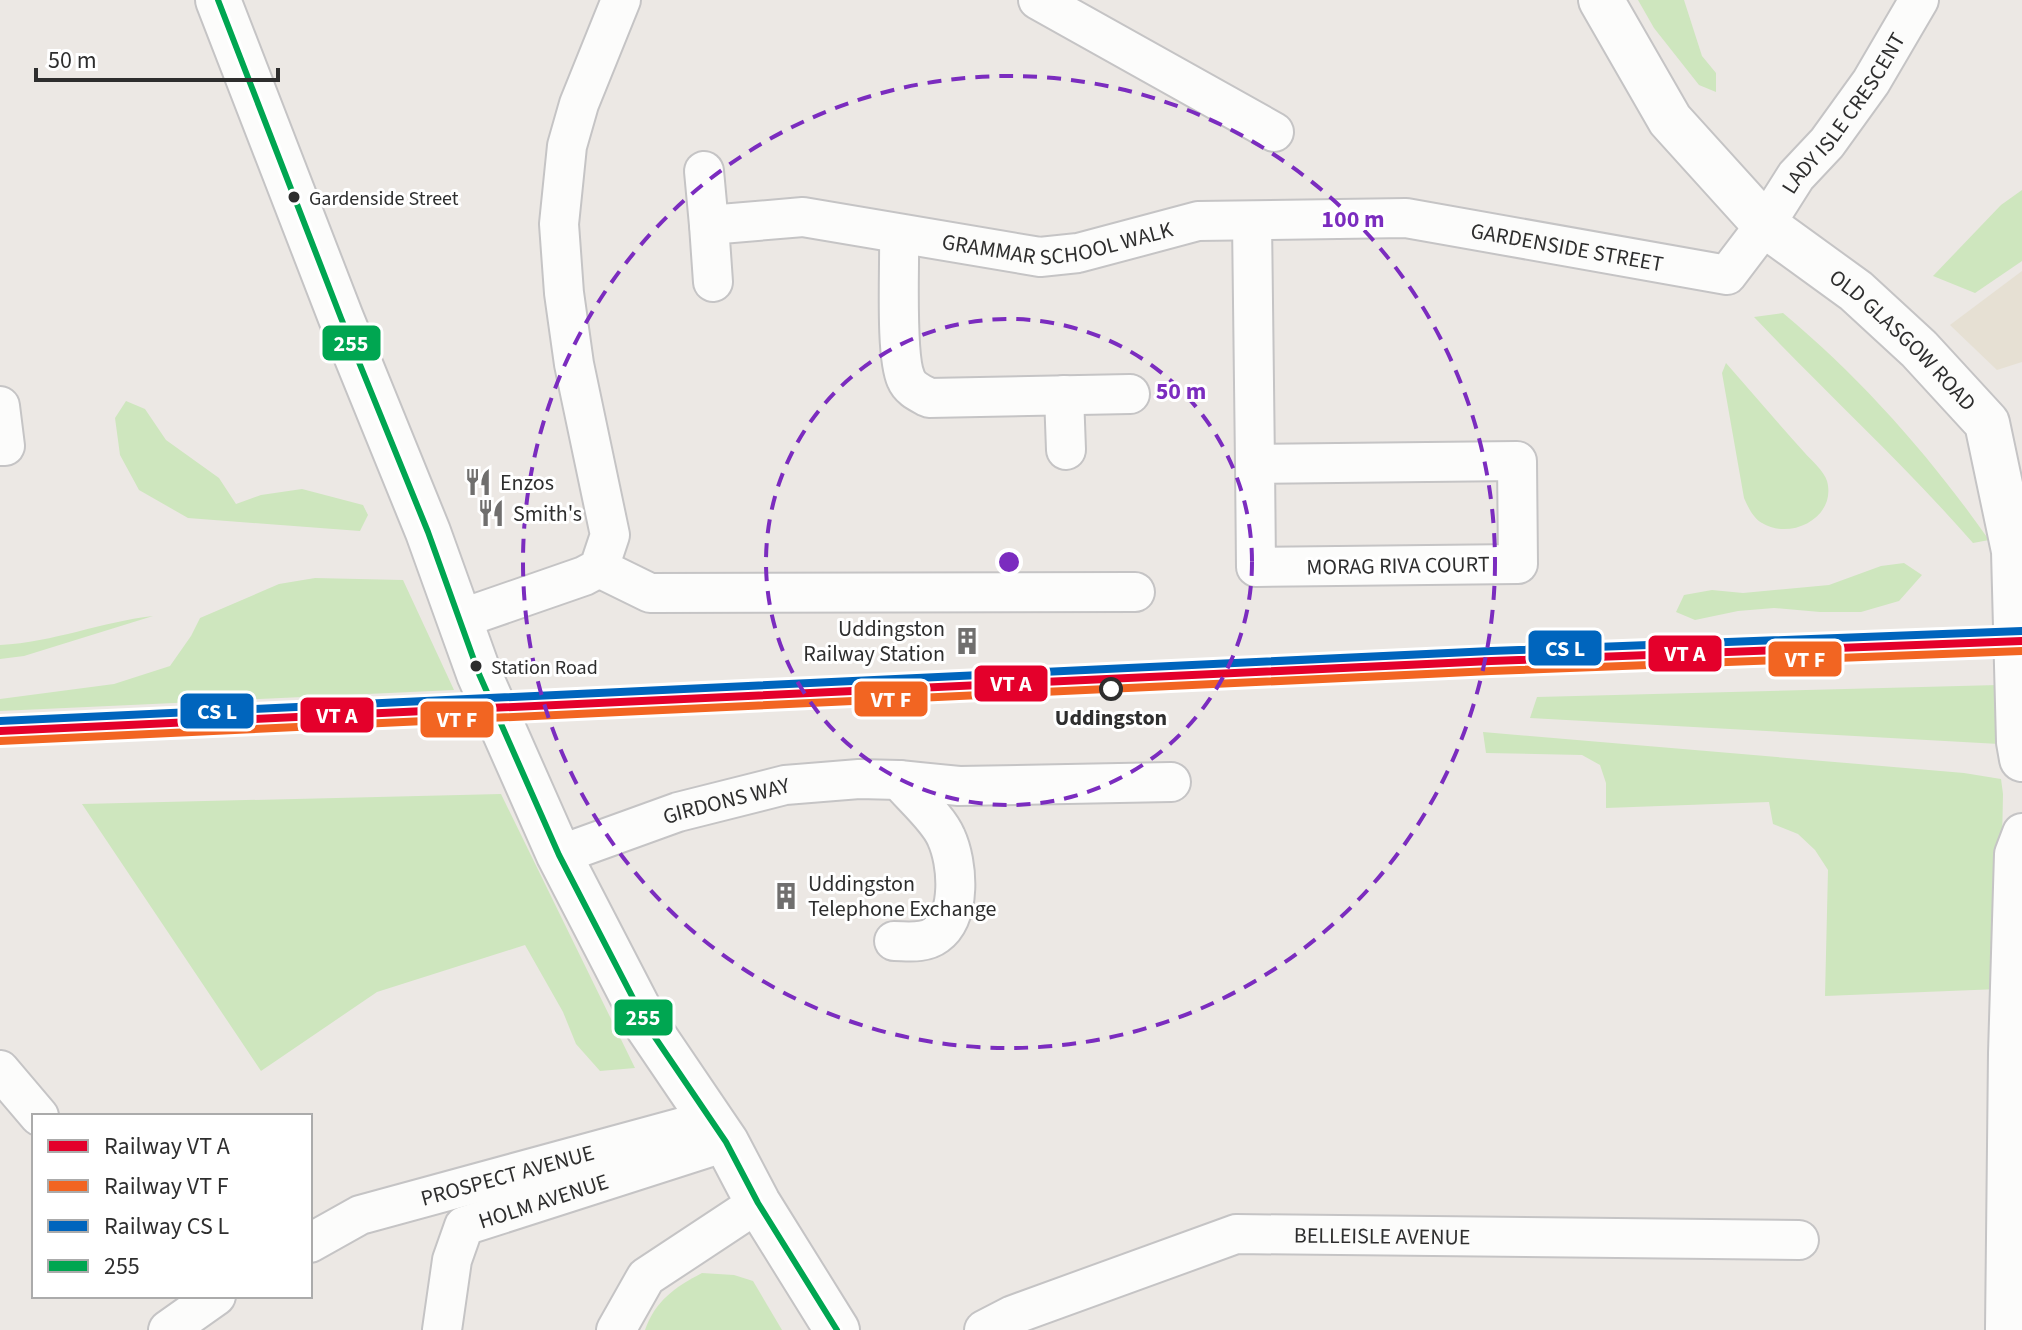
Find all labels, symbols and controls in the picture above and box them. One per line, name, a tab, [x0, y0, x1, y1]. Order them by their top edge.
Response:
street label: LADY ISLE CRESCENT	[1774, 27, 1914, 200]
scale bar	[36, 32, 278, 82]
text: 50 m	[48, 43, 97, 78]
place label: Gardenside Street	[309, 185, 459, 213]
marker: Gardenside Street	[286, 189, 302, 205]
text: 100 m	[1321, 202, 1385, 237]
street label: GRAMMAR SCHOOL WALK	[939, 213, 1177, 274]
street label: GARDENSIDE STREET	[1468, 215, 1666, 280]
street label: OLD GLASGOW ROAD	[1822, 262, 1983, 418]
line badge: 255	[321, 324, 382, 362]
text: 255	[334, 328, 368, 360]
text: 50 m	[1156, 374, 1206, 409]
restaurant icon: Enzos	[463, 467, 493, 497]
place label: Enzos	[500, 467, 554, 499]
restaurant icon: Smith's	[476, 498, 506, 528]
place label: Smith's	[513, 498, 582, 530]
centre of rings	[995, 548, 1023, 576]
street label: MORAG RIVA COURT	[1306, 548, 1490, 584]
place label: Uddingston Railway Station	[803, 613, 945, 670]
building icon: Uddingston Railway Station	[952, 626, 982, 656]
line badge: CS L	[1527, 629, 1603, 667]
text: CS L	[1545, 633, 1585, 665]
line badge: VT A	[1647, 634, 1723, 673]
text: VT A	[1663, 638, 1706, 670]
line badge: VT F	[1767, 640, 1843, 678]
text: VT F	[1784, 644, 1825, 676]
place label: Station Road	[491, 654, 598, 682]
marker: Station Road	[468, 658, 484, 674]
line badge: VT A	[973, 664, 1049, 703]
text: VT A	[989, 668, 1032, 700]
marker: Uddingston	[1100, 678, 1122, 700]
line badge: VT F	[853, 680, 929, 718]
text: VT F	[870, 684, 911, 716]
line badge: CS L	[179, 692, 255, 730]
text: CS L	[197, 696, 237, 728]
line badge: VT A	[299, 696, 375, 734]
text: VT A	[315, 700, 358, 732]
line badge: VT F	[419, 700, 495, 739]
place label: Uddingston	[1055, 702, 1167, 734]
text: VT F	[436, 704, 477, 736]
street label: GIRDONS WAY	[658, 769, 794, 833]
place label: Uddingston Telephone Exchange	[808, 868, 996, 925]
building icon: Uddingston Telephone Exchange	[771, 881, 801, 911]
line badge: 255	[613, 998, 674, 1037]
text: 255	[626, 1002, 660, 1034]
legend	[32, 1114, 312, 1298]
text: Railway VT A	[104, 1129, 230, 1164]
street label: PROSPECT AVENUE	[417, 1137, 598, 1215]
street label: HOLM AVENUE	[475, 1166, 613, 1237]
text: Railway VT F	[104, 1169, 229, 1204]
text: Railway CS L	[104, 1209, 230, 1244]
street label: BELLEISLE AVENUE	[1294, 1220, 1470, 1253]
text: 255	[104, 1249, 140, 1284]

